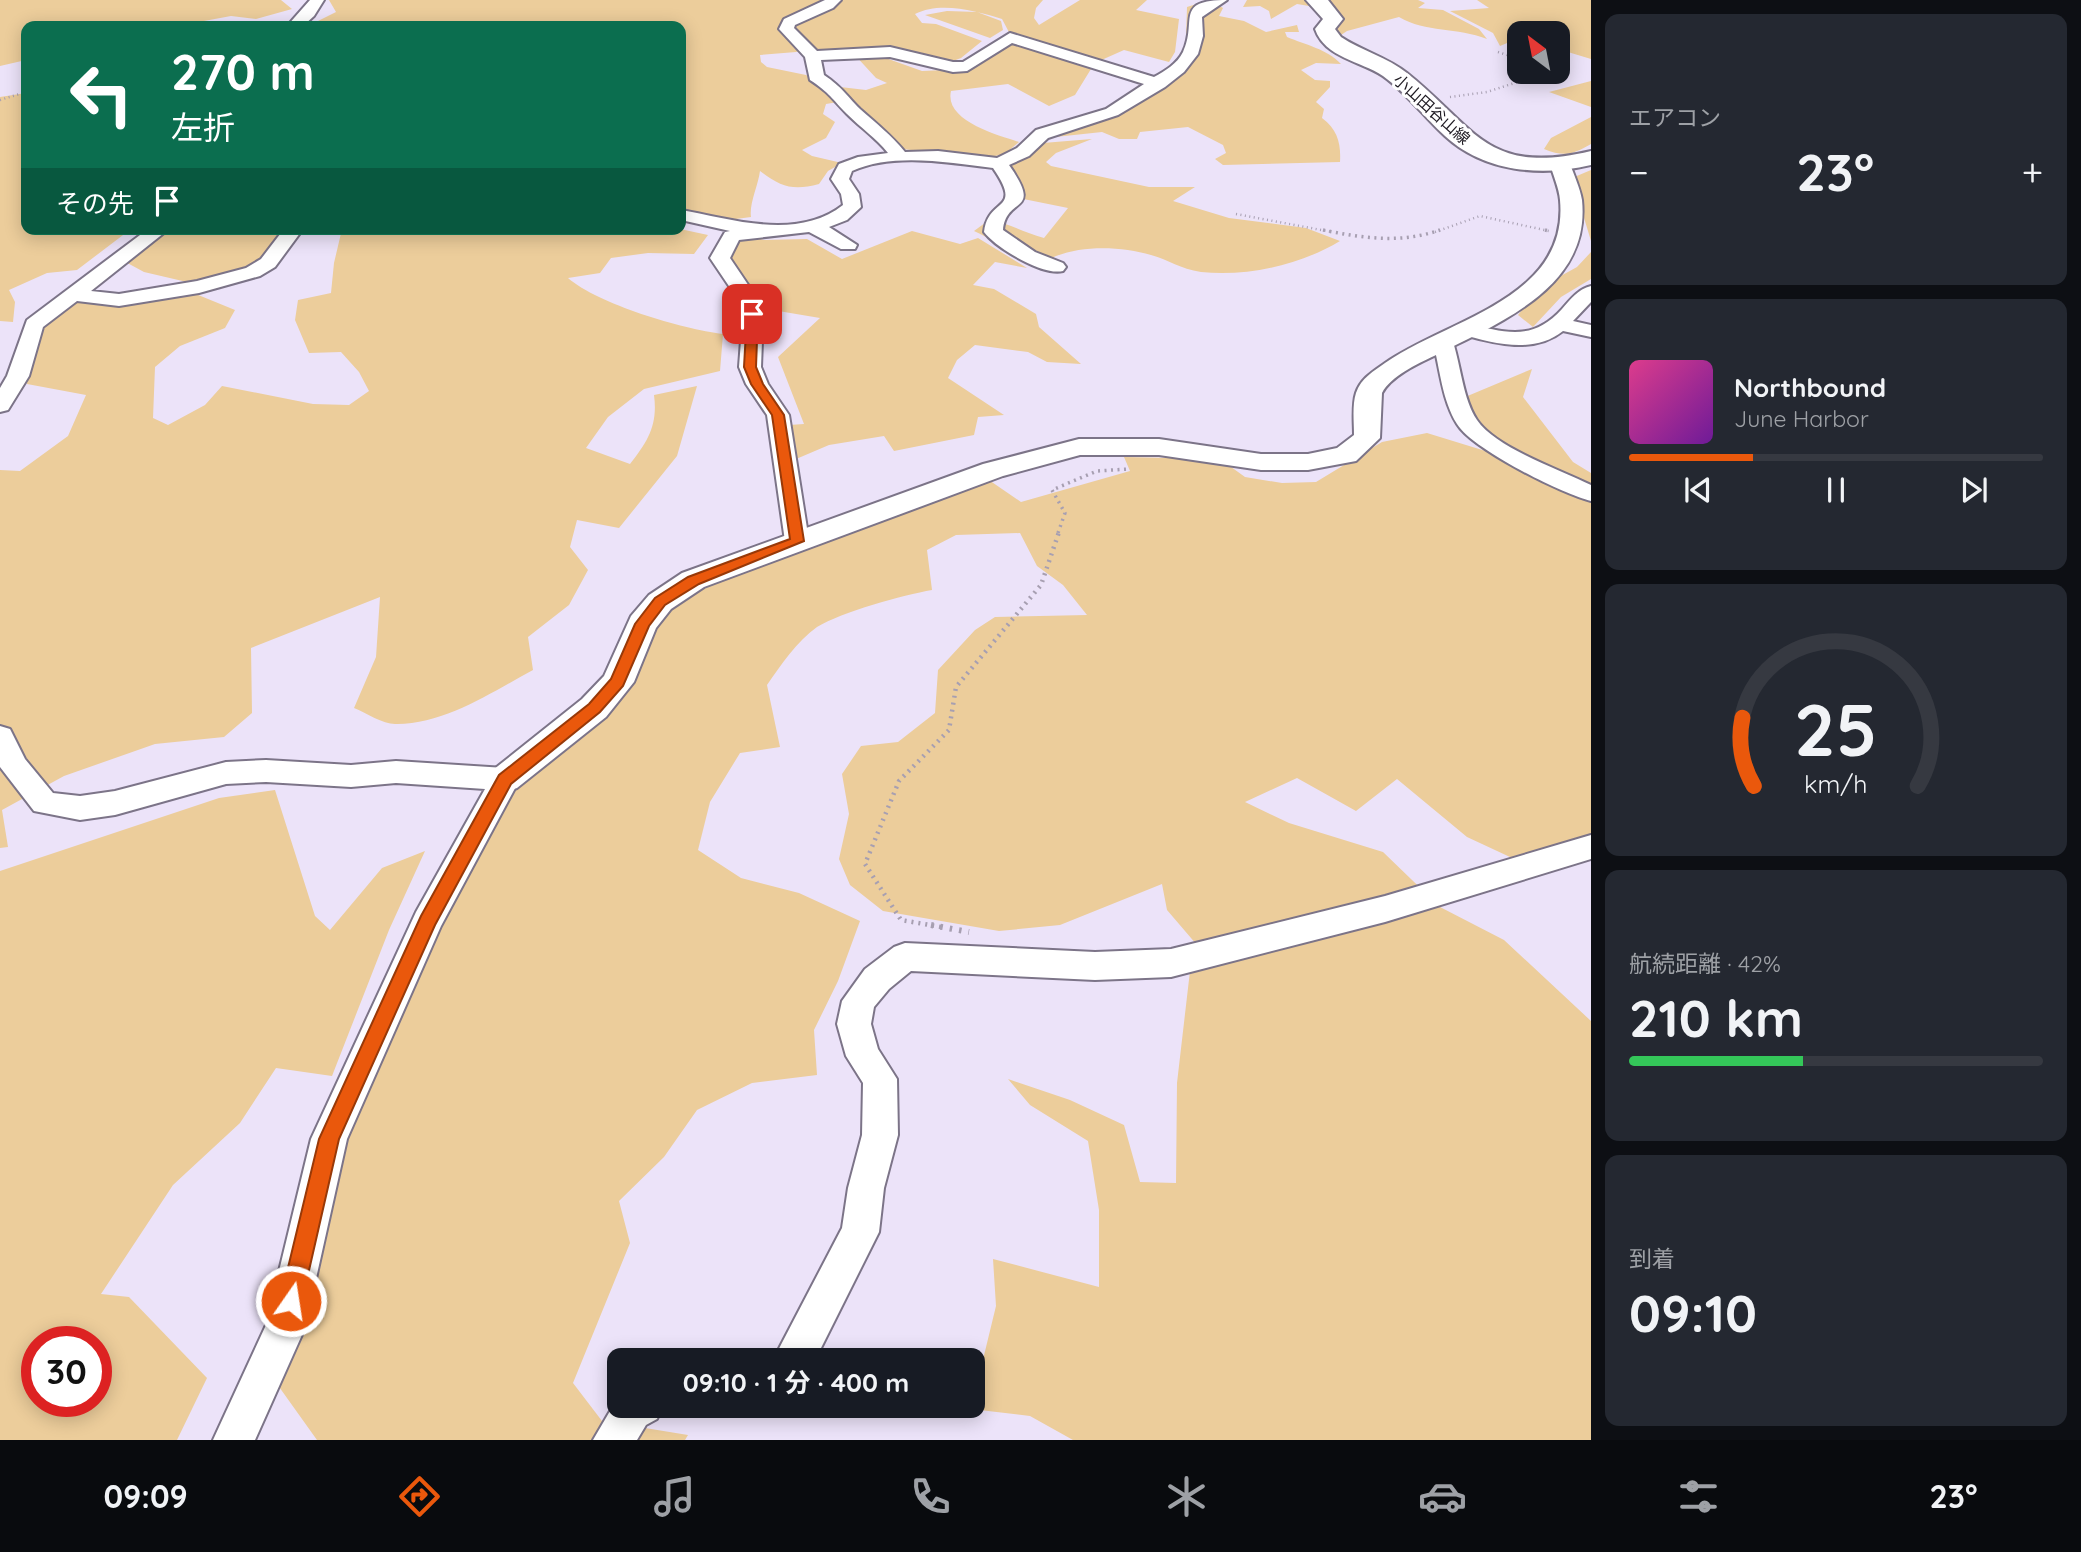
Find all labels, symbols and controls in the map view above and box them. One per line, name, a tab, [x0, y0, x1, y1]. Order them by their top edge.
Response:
north arrow	[1507, 21, 1570, 84]
map controls	[1507, 21, 1570, 84]
text: 270 m	[171, 41, 315, 102]
icon: left	[56, 49, 147, 140]
street label: 小山田谷山線	[1390, 69, 1474, 149]
text: エアコン	[1629, 103, 1721, 132]
text: 左折	[171, 107, 235, 147]
text: 23°	[1796, 139, 1874, 204]
text: −	[1629, 148, 1649, 196]
text: +	[2022, 148, 2043, 196]
icon: arrive	[148, 182, 186, 220]
text: その先	[56, 187, 134, 220]
pin	[722, 284, 782, 344]
icon: arrive	[733, 295, 771, 333]
text: Northbound	[1734, 371, 1886, 404]
text: June Harbor	[1734, 404, 1869, 433]
icon: previous	[1679, 471, 1717, 509]
icon: pause	[1817, 471, 1855, 509]
icon: next	[1955, 471, 1993, 509]
text: 25	[1794, 683, 1878, 774]
text: km/h	[1804, 768, 1868, 799]
text: 航続距離 · 42%	[1629, 949, 1781, 978]
text: 210 km	[1629, 985, 1803, 1050]
text: 到着	[1629, 1244, 1675, 1273]
position arrow	[254, 1264, 328, 1338]
text: 09:10	[1629, 1280, 1757, 1345]
speed limit sign: 30	[21, 1326, 112, 1417]
text: 09:10 · 1 分 · 400 m	[683, 1366, 909, 1399]
icon: directions	[395, 1472, 444, 1521]
icon: music	[650, 1472, 699, 1521]
icon: phone	[906, 1472, 955, 1521]
icon: climate	[1162, 1472, 1211, 1521]
icon: car	[1418, 1472, 1467, 1521]
icon: filters	[1674, 1472, 1723, 1521]
text: 09:09	[103, 1476, 188, 1516]
text: 23°	[1930, 1476, 1978, 1516]

